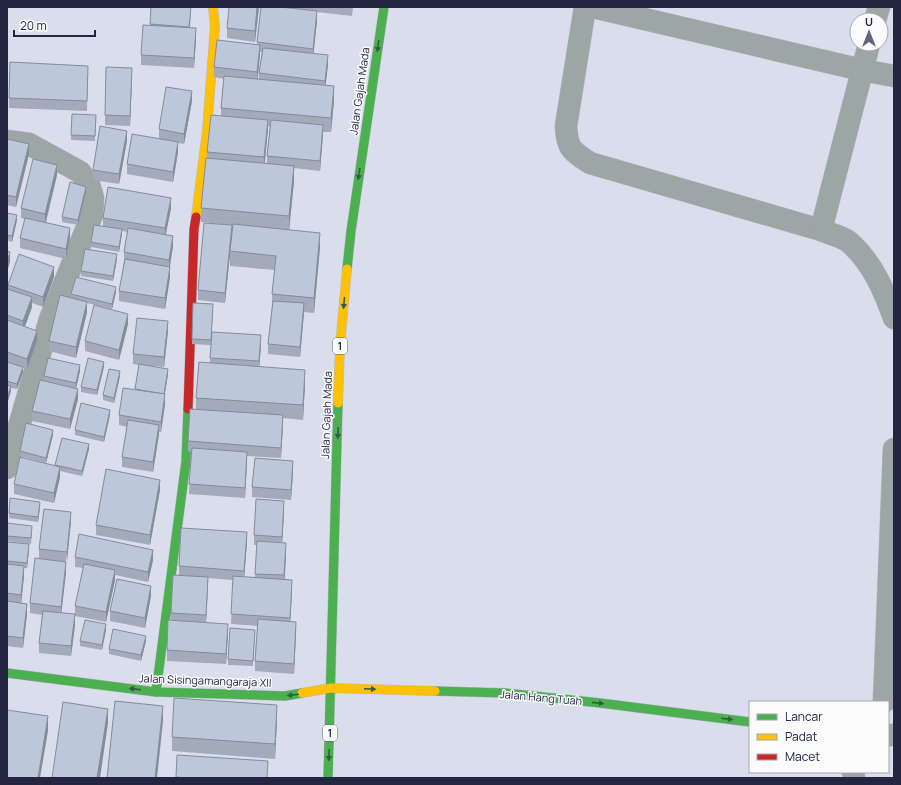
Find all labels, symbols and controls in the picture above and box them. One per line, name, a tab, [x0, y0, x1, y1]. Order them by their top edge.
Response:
scale bar	[14, 12, 95, 38]
north arrow	[849, 12, 889, 52]
text: U	[865, 14, 873, 29]
text: 20 m	[20, 17, 47, 34]
one-way arrow	[375, 39, 381, 52]
street label: Jalan Gajah Mada	[345, 46, 373, 136]
one-way arrow	[356, 168, 362, 180]
one-way arrow	[341, 297, 347, 309]
road number: 1	[333, 338, 347, 354]
street label: Jalan Gajah Mada	[317, 371, 335, 459]
one-way arrow	[335, 427, 341, 440]
street label: Jalan Sisingamangaraja XII	[138, 670, 272, 690]
one-way arrow	[129, 686, 141, 692]
one-way arrow	[364, 686, 377, 692]
street label: Jalan Hang Tuah	[499, 686, 583, 708]
one-way arrow	[287, 692, 299, 698]
one-way arrow	[592, 700, 604, 706]
legend	[749, 701, 889, 773]
text: Lancar	[785, 708, 823, 725]
one-way arrow	[721, 716, 733, 722]
road number: 1	[323, 725, 337, 741]
text: Padat	[785, 728, 817, 745]
text: Macet	[785, 748, 820, 765]
one-way arrow	[325, 749, 332, 761]

